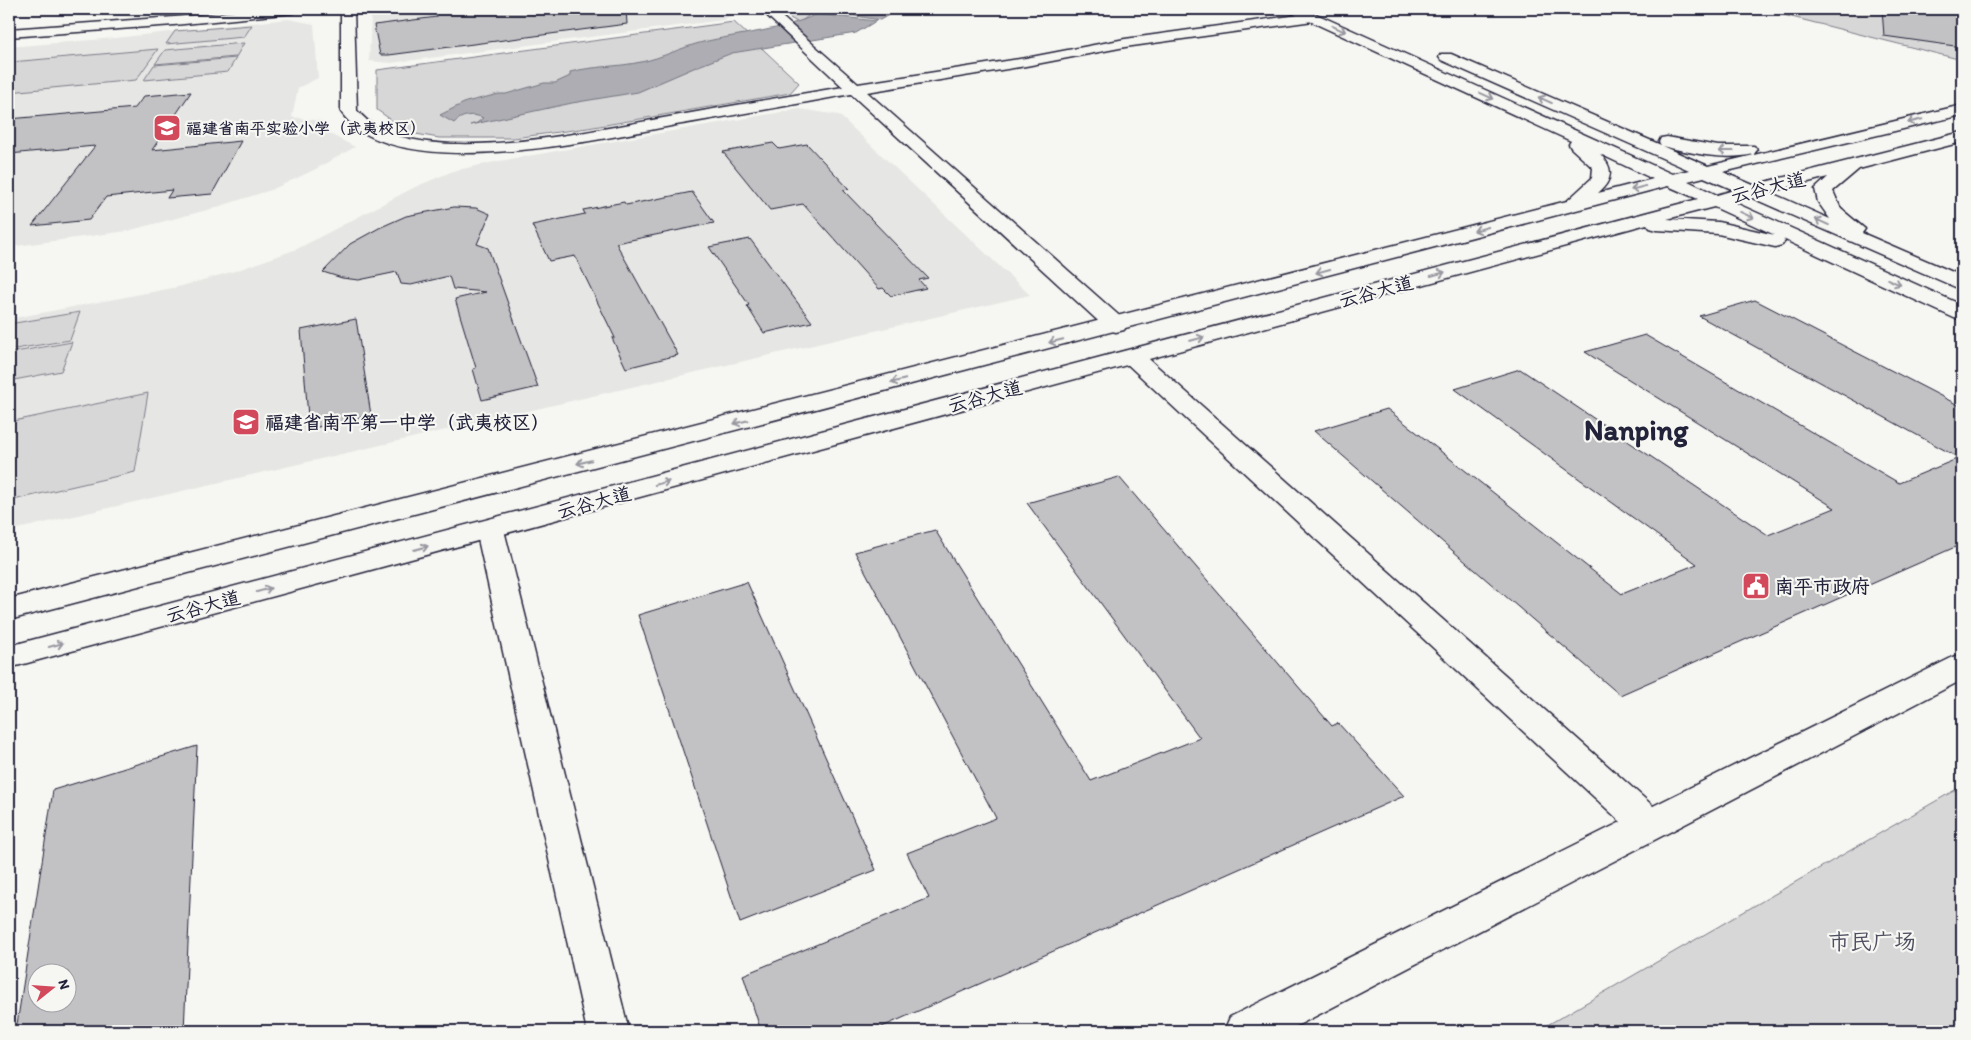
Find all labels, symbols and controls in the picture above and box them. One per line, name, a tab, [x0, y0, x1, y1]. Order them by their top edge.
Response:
one-way arrow	[1332, 24, 1347, 34]
one-way arrow	[1479, 92, 1494, 102]
one-way arrow	[1538, 95, 1553, 105]
school or university icon: 福建省南平实验小学（武夷校区）	[152, 113, 182, 143]
one-way arrow	[1907, 117, 1923, 126]
place label: 福建省南平实验小学（武夷校区）	[186, 119, 426, 138]
one-way arrow	[1718, 146, 1734, 155]
street label: 云谷大道	[1728, 167, 1808, 208]
one-way arrow	[1630, 184, 1646, 193]
one-way arrow	[1739, 210, 1754, 220]
one-way arrow	[1815, 216, 1830, 226]
one-way arrow	[1473, 225, 1489, 235]
one-way arrow	[1316, 266, 1332, 276]
one-way arrow	[1430, 269, 1446, 278]
street label: 云谷大道	[1336, 271, 1416, 312]
one-way arrow	[1886, 278, 1901, 288]
one-way arrow	[1188, 334, 1204, 343]
one-way arrow	[1048, 336, 1064, 346]
street label: 云谷大道	[945, 376, 1025, 417]
one-way arrow	[891, 377, 907, 386]
school or university icon: 福建省南平第一中学（武夷校区）	[231, 407, 261, 437]
place label: 福建省南平第一中学（武夷校区）	[265, 411, 550, 434]
district label: Nanping	[1584, 412, 1689, 448]
one-way arrow	[733, 417, 749, 427]
one-way arrow	[576, 458, 592, 467]
one-way arrow	[654, 478, 670, 488]
street label: 云谷大道	[554, 482, 634, 523]
one-way arrow	[412, 543, 428, 552]
public building icon: 南平市政府	[1741, 571, 1771, 601]
place label: 南平市政府	[1775, 575, 1870, 598]
one-way arrow	[255, 584, 271, 594]
street label: 云谷大道	[163, 586, 243, 627]
one-way arrow	[47, 640, 63, 649]
park label: 市民广场	[1828, 928, 1916, 955]
north arrow	[28, 962, 78, 1012]
text: N	[54, 977, 73, 991]

